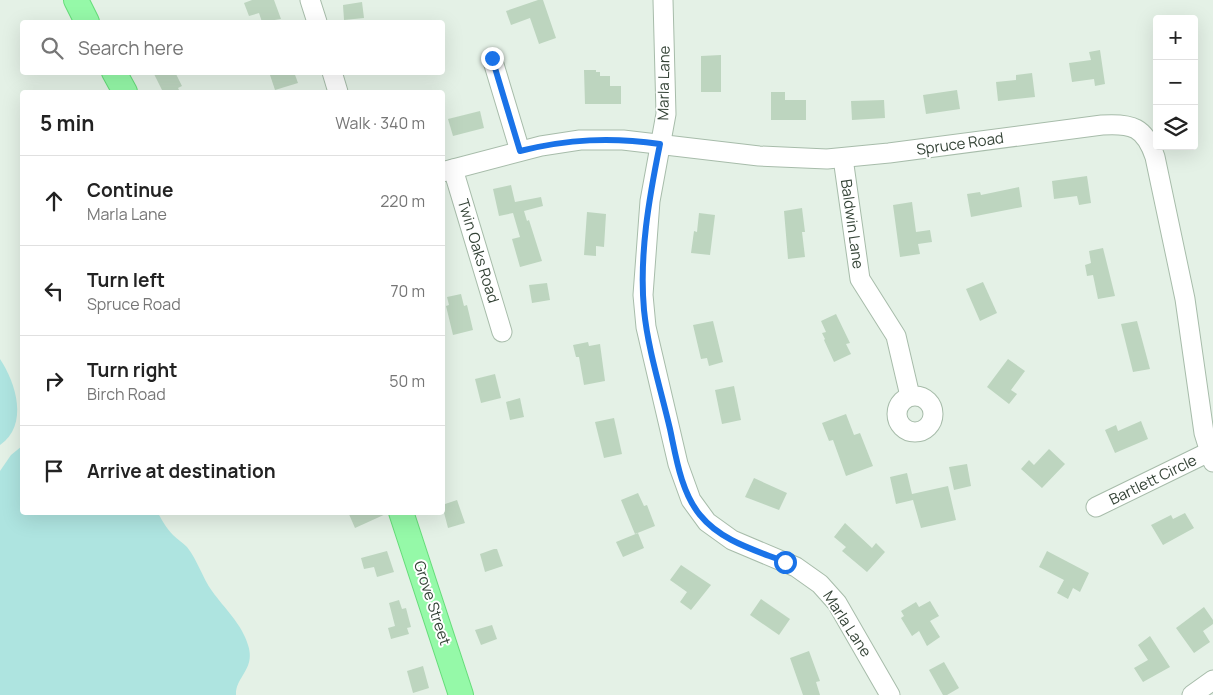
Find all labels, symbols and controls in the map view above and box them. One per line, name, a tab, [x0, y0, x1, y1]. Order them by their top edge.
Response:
map controls	[1153, 15, 1198, 150]
button: +	[1153, 15, 1198, 60]
search box	[20, 20, 445, 75]
icon: search	[38, 34, 66, 62]
text: Search here	[78, 35, 184, 61]
street label: Marla Lane	[652, 45, 675, 121]
route end	[481, 47, 504, 70]
button: −	[1153, 60, 1198, 105]
button: layers	[1153, 105, 1198, 150]
text: 5 min	[40, 109, 94, 137]
text: Walk · 340 m	[335, 112, 425, 134]
street label: Spruce Road	[915, 127, 1005, 160]
text: Continue	[87, 177, 173, 203]
street label: Baldwin Lane	[836, 178, 869, 270]
icon: ahead	[40, 187, 68, 215]
text: 220 m	[380, 190, 425, 212]
street label: Twin Oaks Road	[453, 196, 504, 306]
text: Marla Lane	[87, 203, 167, 225]
text: Turn left	[87, 267, 165, 293]
icon: left	[40, 277, 68, 305]
text: 70 m	[390, 280, 425, 302]
text: Spruce Road	[87, 293, 181, 315]
text: Turn right	[87, 357, 177, 383]
icon: right	[40, 367, 68, 395]
text: 50 m	[389, 370, 425, 392]
text: Birch Road	[87, 383, 166, 405]
street label: Bartlett Circle	[1105, 449, 1200, 510]
icon: arrive	[40, 457, 68, 485]
text: Arrive at destination	[87, 458, 276, 484]
route start	[774, 551, 797, 574]
street label: Grove Street	[409, 558, 456, 648]
street label: Marla Lane	[818, 587, 877, 661]

